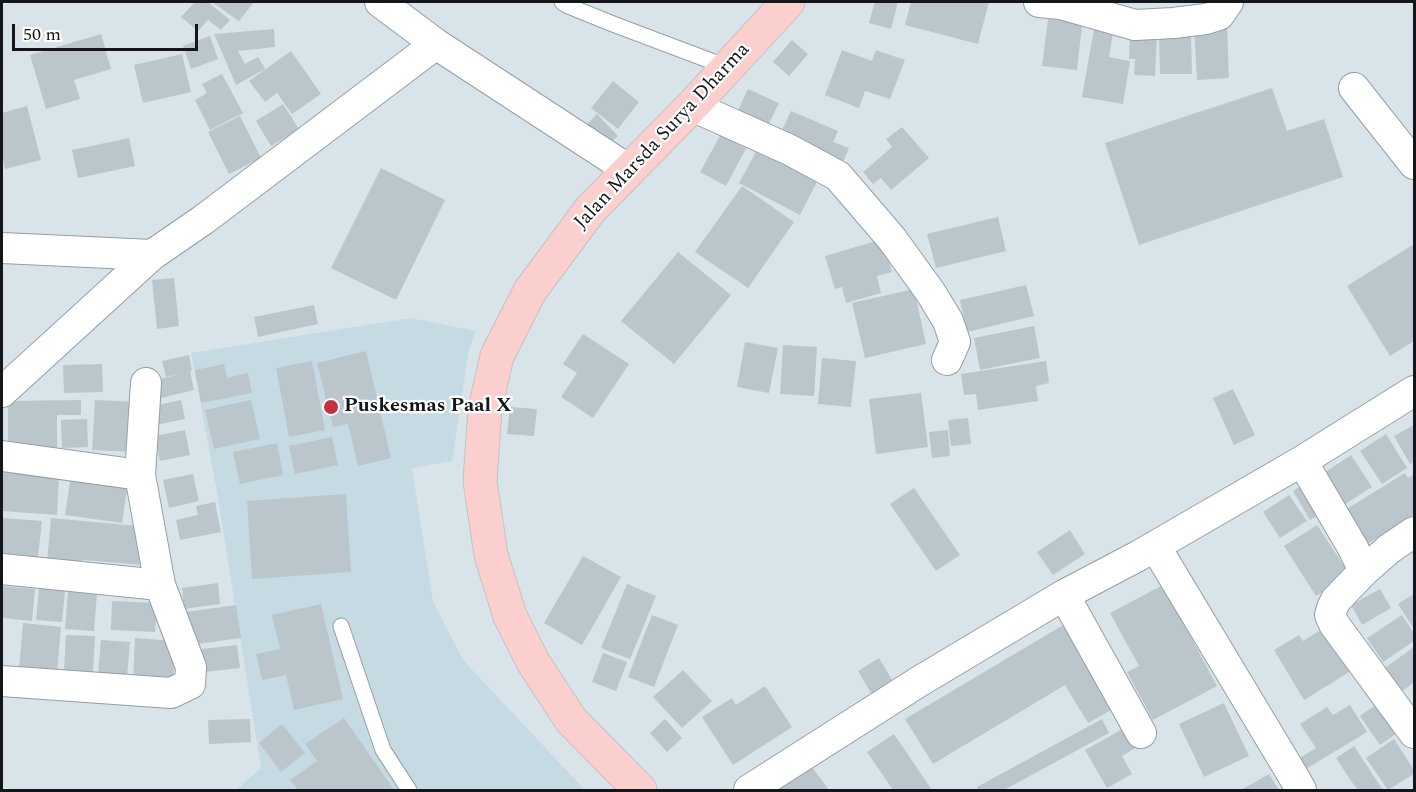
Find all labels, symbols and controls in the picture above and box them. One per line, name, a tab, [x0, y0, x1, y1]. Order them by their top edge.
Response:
scale bar	[15, 12, 201, 50]
text: 50 m	[23, 21, 61, 48]
street label: Jalan Marsda Surya Dharma	[570, 39, 756, 235]
place label: Puskesmas Paal X	[344, 395, 512, 419]
marker: Puskesmas Paal X	[322, 398, 340, 416]

